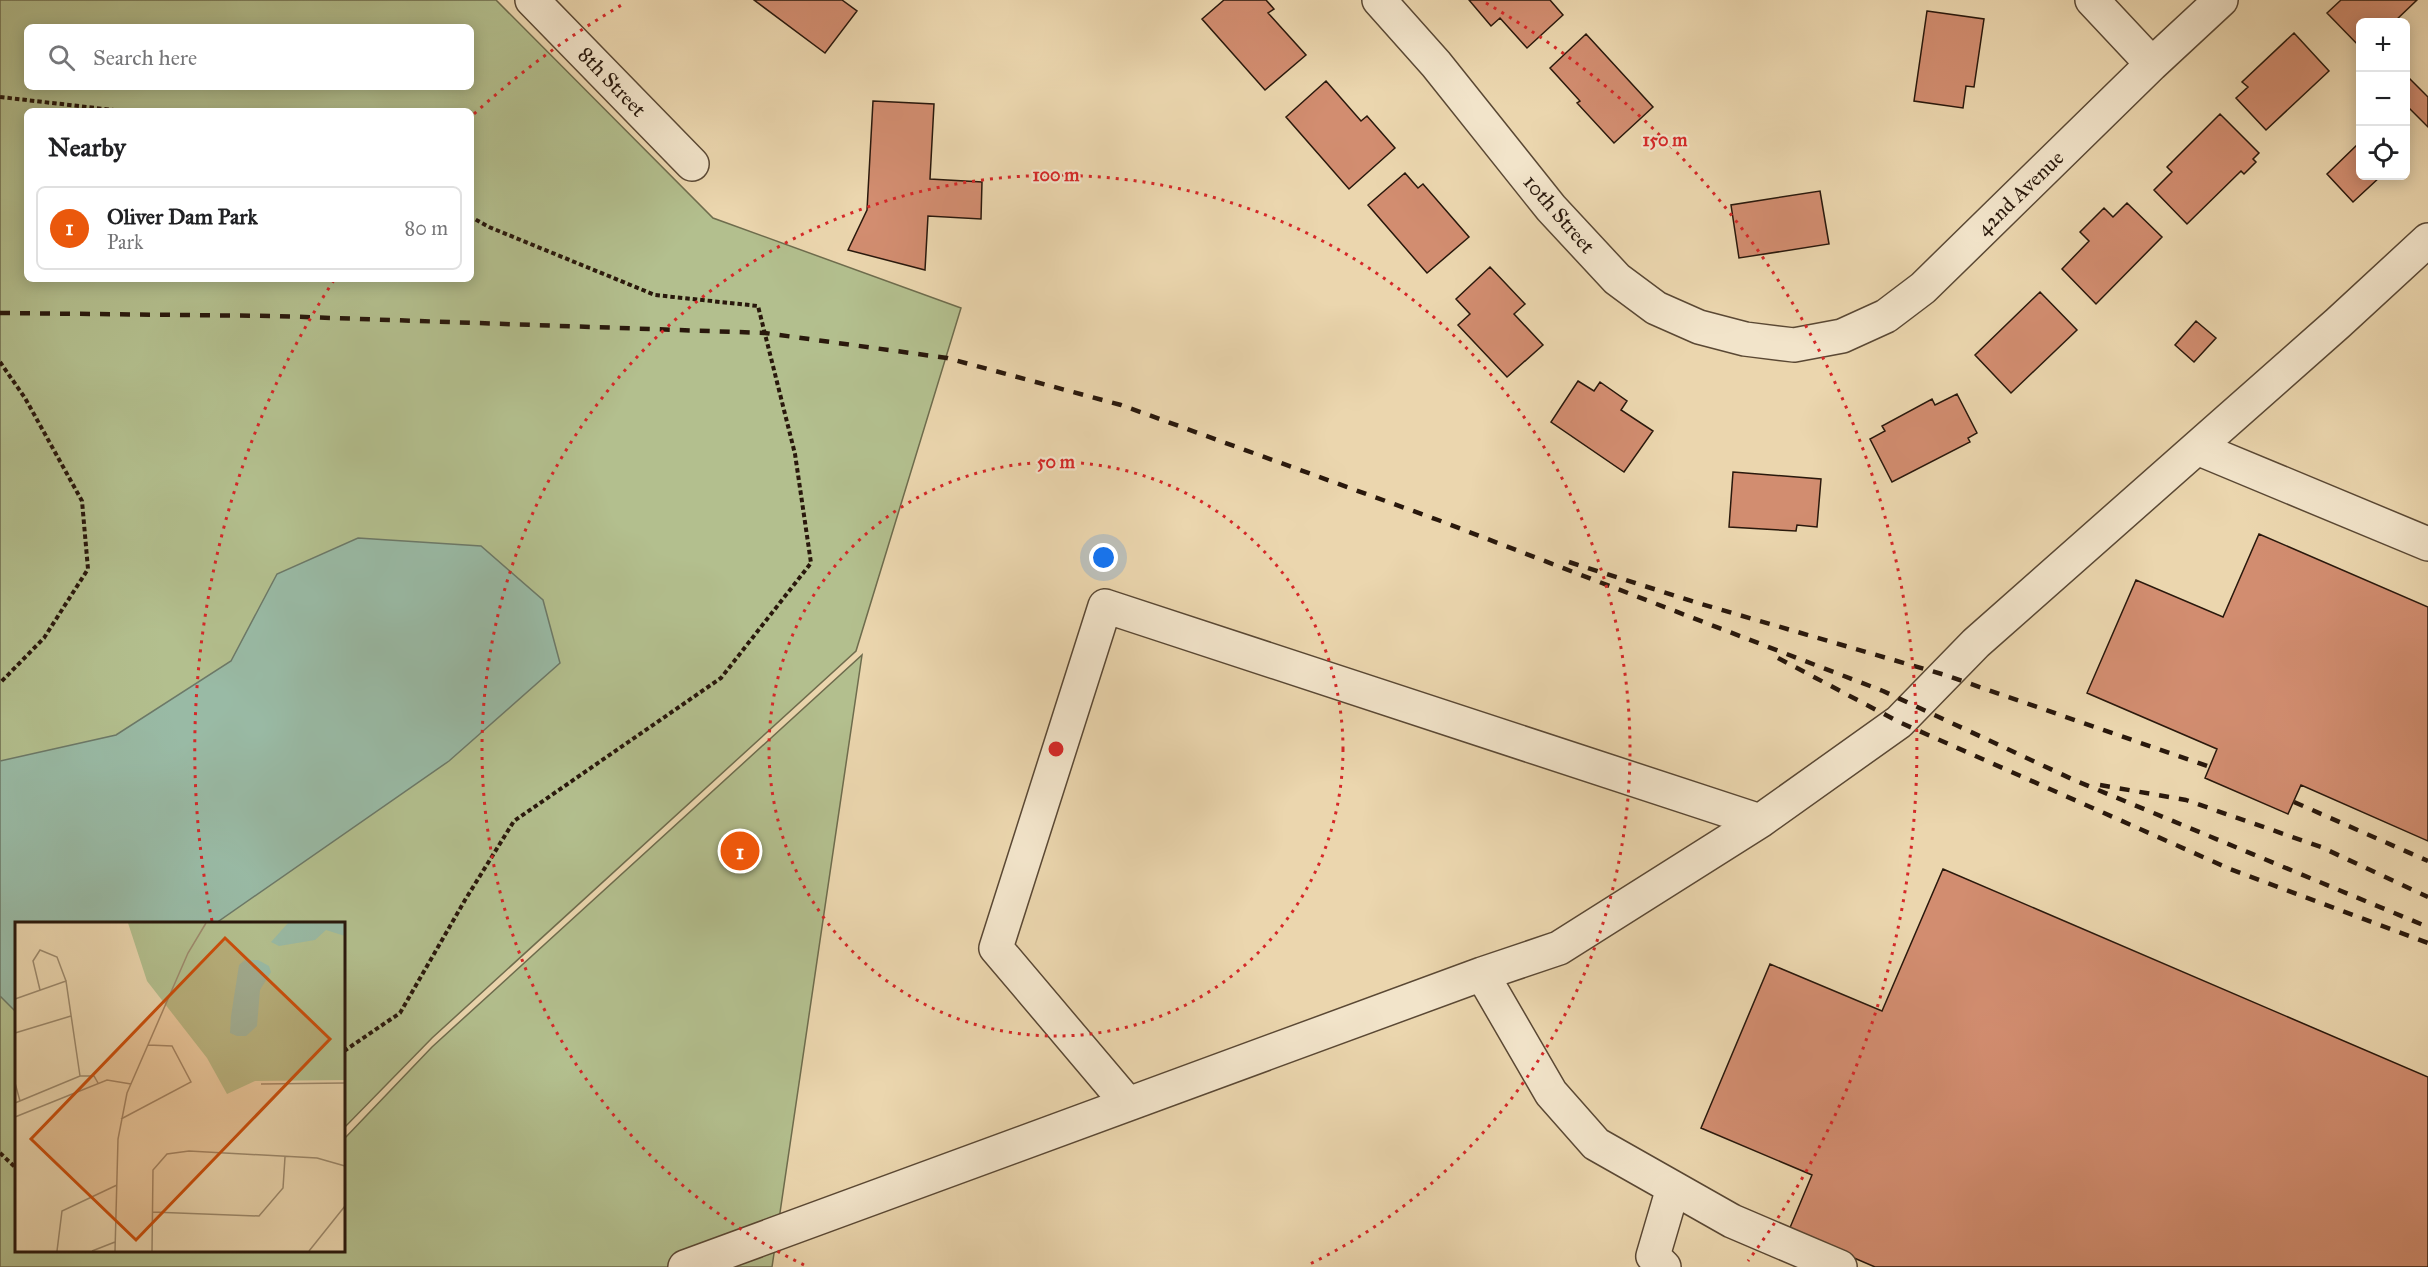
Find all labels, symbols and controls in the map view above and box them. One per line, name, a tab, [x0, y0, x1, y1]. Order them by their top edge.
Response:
map controls	[2356, 18, 2410, 180]
button: +	[2356, 18, 2410, 72]
search box	[24, 24, 474, 90]
icon: search	[45, 41, 78, 74]
street label: 8th Street	[572, 42, 652, 123]
text: Search here	[93, 44, 197, 71]
button: −	[2356, 72, 2410, 126]
button: locate	[2356, 126, 2410, 180]
text: 150 m	[1643, 129, 1688, 151]
text: Nearby	[48, 131, 126, 163]
street label: 42nd Avenue	[1971, 145, 2069, 241]
text: 100 m	[1033, 164, 1080, 186]
street label: 10th Street	[1518, 169, 1601, 259]
text: Oliver Dam Park	[107, 203, 258, 230]
text: 1	[66, 216, 73, 240]
text: 80 m	[405, 216, 448, 240]
text: Park	[107, 230, 143, 254]
text: 50 m	[1037, 451, 1076, 473]
your location	[1089, 543, 1118, 572]
centre of rings	[1046, 739, 1066, 759]
pin: 1	[720, 828, 760, 874]
inset map	[15, 922, 345, 1252]

